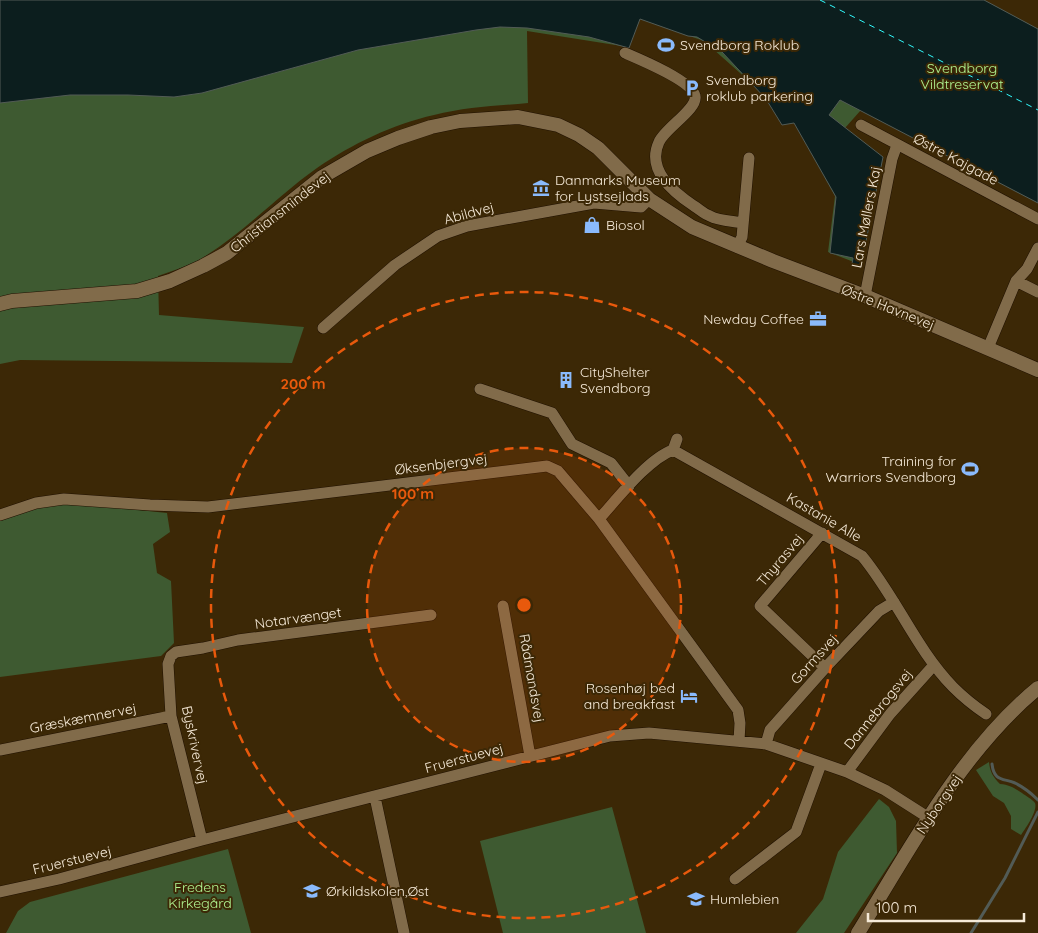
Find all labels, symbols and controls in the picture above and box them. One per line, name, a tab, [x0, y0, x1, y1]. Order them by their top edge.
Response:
sports icon: Svendborg Roklub	[656, 35, 676, 55]
place label: Svendborg Roklub	[680, 36, 799, 54]
park label: Svendborg Vildtreservat	[921, 59, 1004, 93]
place label: Svendborg roklub parkering	[706, 71, 813, 105]
parking icon: Svendborg roklub parkering	[682, 78, 702, 98]
street label: Østre Kajgade	[910, 129, 1002, 189]
street label: Lars Møllers Kaj	[847, 165, 885, 269]
street label: Christiansmindevej	[226, 167, 334, 257]
place label: Danmarks Museum for Lystsejlads	[555, 171, 681, 205]
museum icon: Danmarks Museum for Lystsejlads	[531, 178, 551, 198]
street label: Abildvej	[442, 198, 496, 228]
shop icon: Biosol	[582, 215, 602, 235]
place label: Biosol	[606, 216, 645, 234]
street label: Østre Havnevej	[839, 280, 937, 334]
office icon: Newday Coffee	[808, 309, 828, 329]
place label: Newday Coffee	[703, 310, 804, 328]
place label: CityShelter Svendborg	[580, 363, 651, 397]
building icon: CityShelter Svendborg	[556, 370, 576, 390]
text: 200 m	[281, 374, 326, 393]
street label: Øksenbjergvej	[394, 449, 488, 479]
place label: Training for Warriors Svendborg	[826, 452, 957, 486]
sports icon: Training for Warriors Svendborg	[960, 459, 980, 479]
text: 100 m	[392, 484, 434, 503]
street label: Kastanie Alle	[783, 488, 865, 546]
street label: Thyrasvej	[753, 530, 807, 590]
centre of rings	[515, 596, 533, 614]
street label: Notarvænget	[254, 603, 343, 633]
street label: Gormsvej	[787, 630, 841, 688]
street label: Rådmandsvej	[515, 632, 549, 724]
street label: Dannebrogsvej	[840, 665, 916, 753]
place label: Rosenhøj bed and breakfast	[584, 679, 675, 713]
hotel icon: Rosenhøj bed and breakfast	[679, 686, 699, 706]
street label: Græskæmnervej	[28, 699, 138, 737]
street label: Byskrivervej	[178, 704, 212, 786]
street label: Fruerstuevej	[423, 739, 505, 777]
street label: Nyborgvej	[913, 771, 965, 837]
street label: Fruerstuevej	[31, 842, 113, 878]
park label: Fredens Kirkegård	[168, 878, 232, 912]
school or university icon: Ørkildskolen,Øst	[302, 881, 322, 901]
place label: Ørkildskolen,Øst	[326, 882, 429, 900]
school or university icon: Humlebien	[686, 889, 706, 909]
place label: Humlebien	[710, 890, 779, 908]
scale bar	[868, 890, 1024, 922]
text: 100 m	[876, 898, 917, 917]

